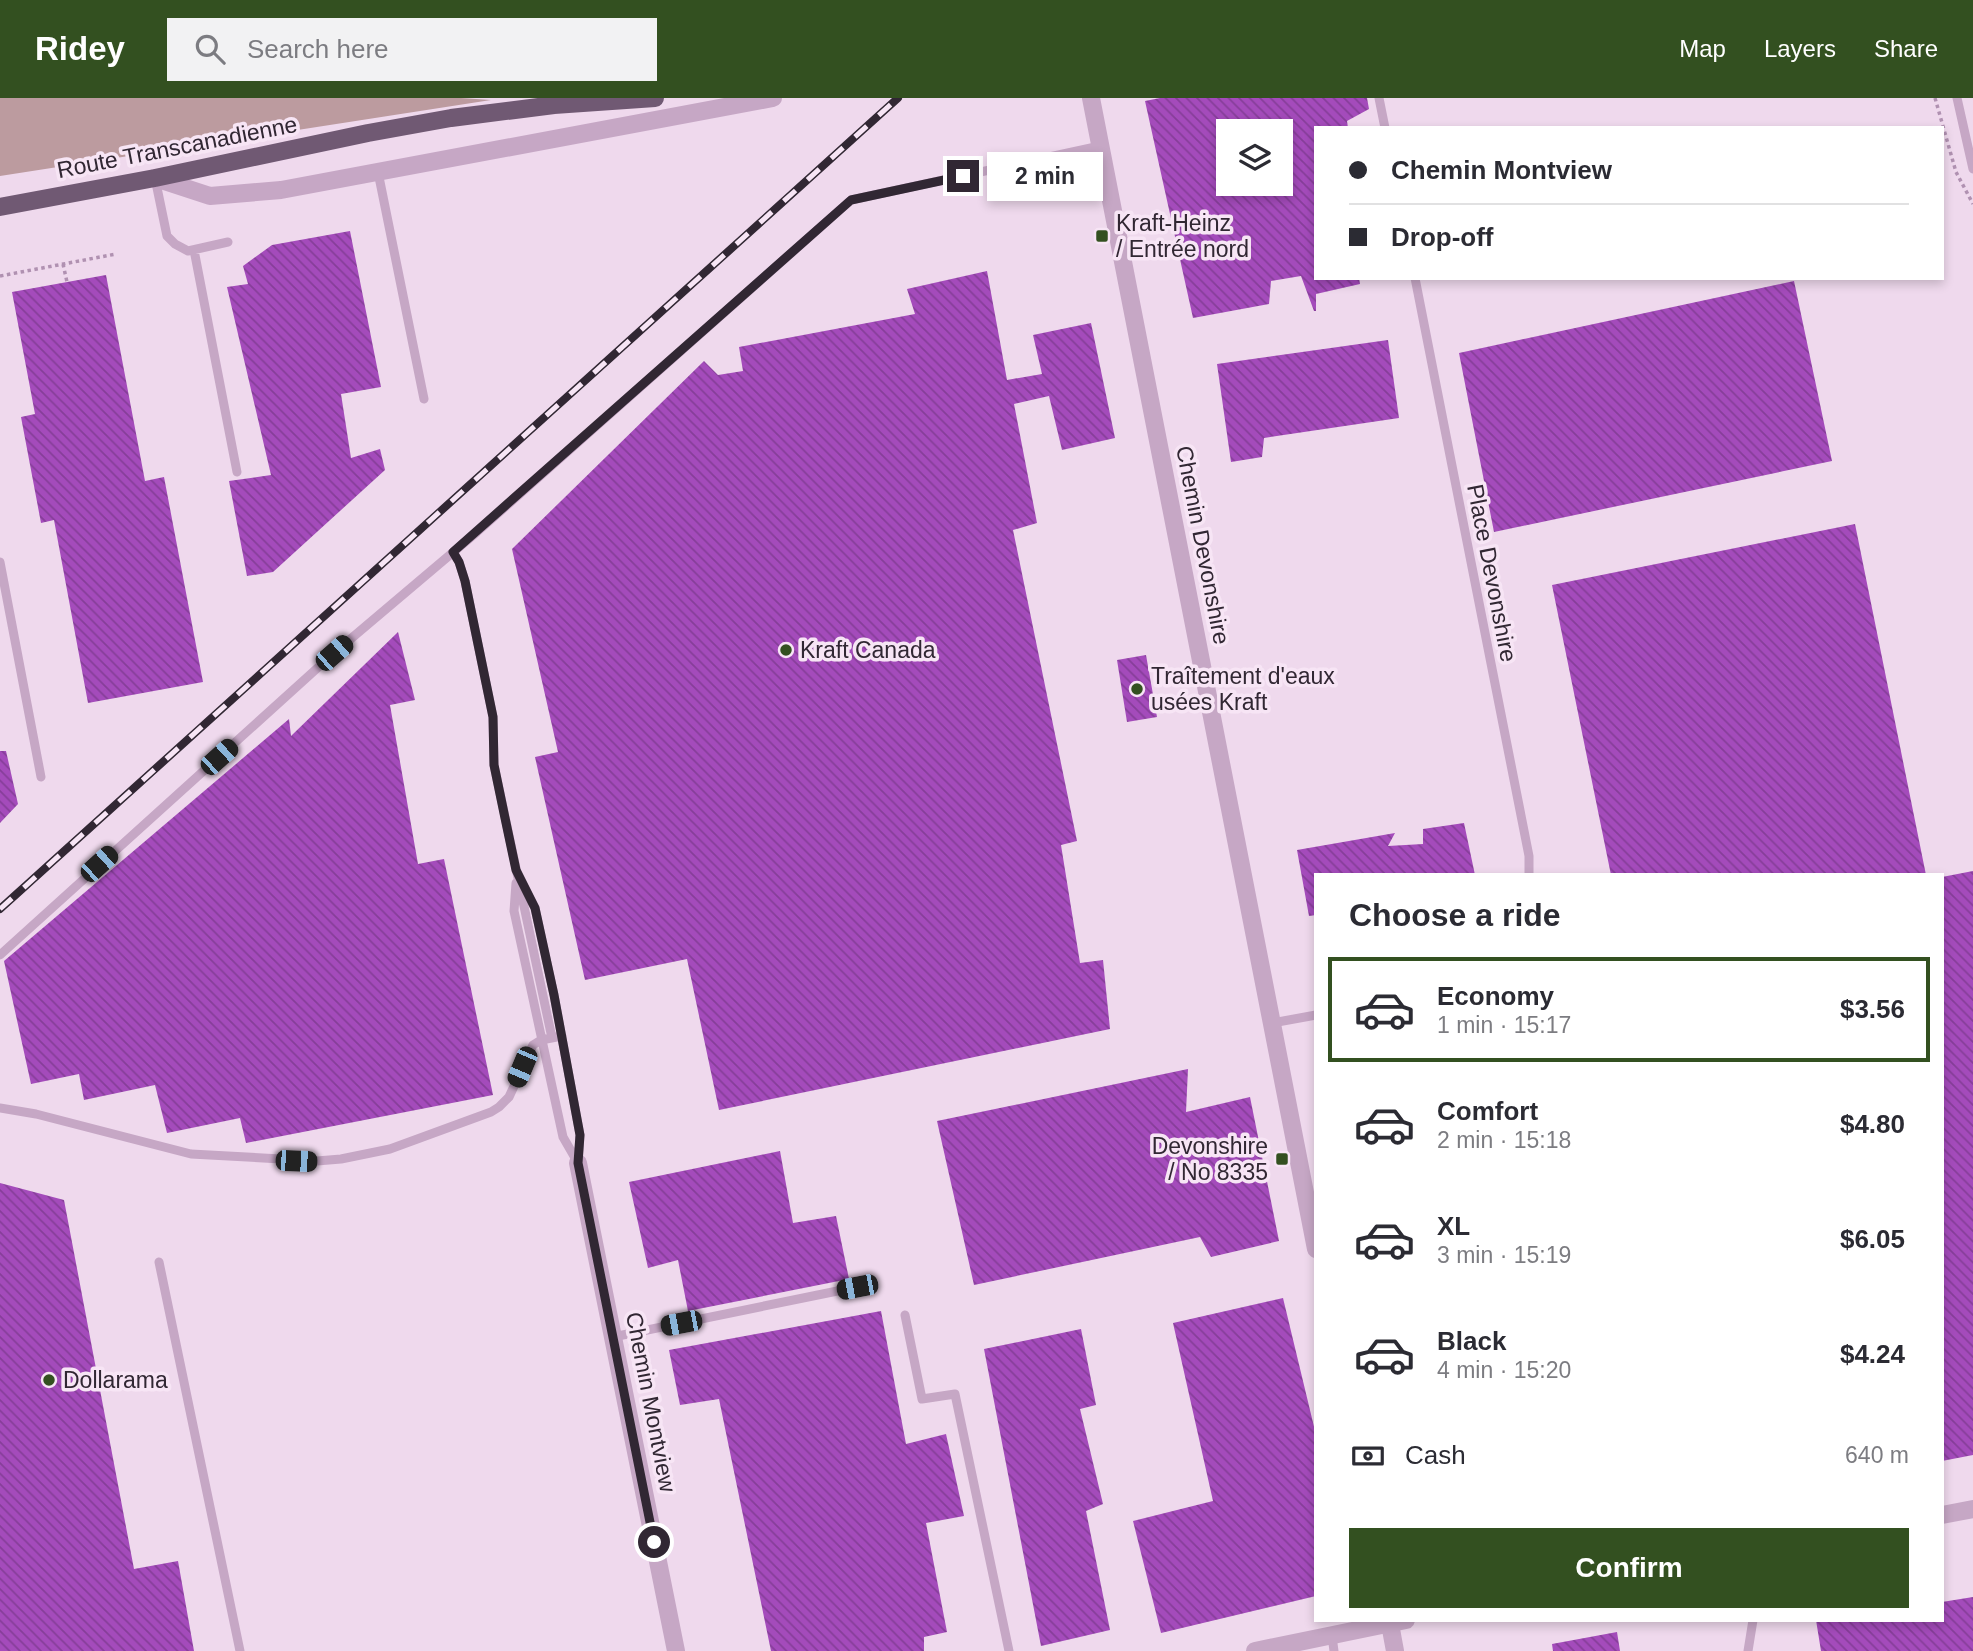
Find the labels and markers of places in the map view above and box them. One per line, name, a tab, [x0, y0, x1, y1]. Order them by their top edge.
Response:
place label: Kraft-Heinz / Entrée nord	[1116, 210, 1249, 262]
marker: Kraft-Heinz / Entrée nord	[1094, 228, 1110, 244]
place label: Kraft Canada	[800, 637, 936, 663]
marker: Kraft Canada	[778, 642, 794, 658]
place label: Traîtement d'eaux usées Kraft	[1151, 663, 1335, 715]
marker: Traîtement d'eaux usées Kraft	[1129, 681, 1145, 697]
place label: Devonshire / No 8335	[1152, 1133, 1268, 1185]
marker: Devonshire / No 8335	[1274, 1151, 1290, 1167]
place label: Dollarama	[63, 1367, 168, 1393]
marker: Dollarama	[41, 1372, 57, 1388]

